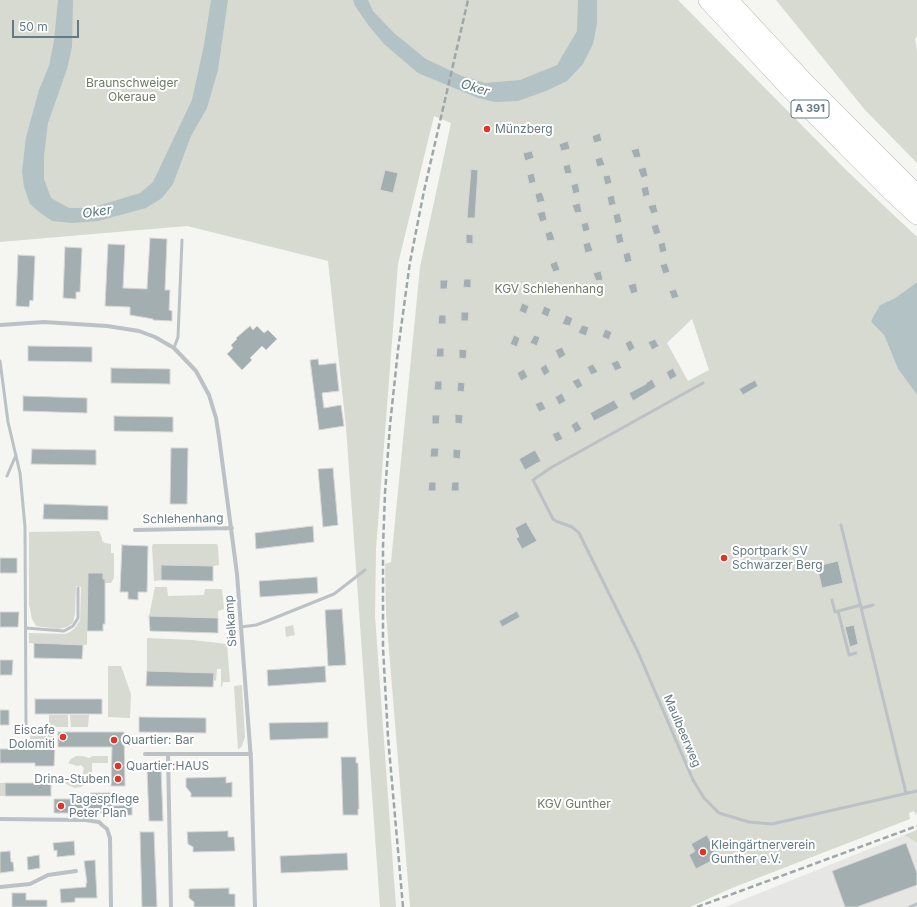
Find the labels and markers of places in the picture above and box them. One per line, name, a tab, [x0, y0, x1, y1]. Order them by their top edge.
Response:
place label: Münzberg	[495, 122, 553, 136]
marker: Münzberg	[482, 124, 492, 134]
place label: Sportpark SV Schwarzer Berg	[732, 544, 823, 572]
marker: Sportpark SV Schwarzer Berg	[719, 553, 729, 563]
place label: Eiscafe Dolomiti	[9, 723, 55, 751]
marker: Eiscafe Dolomiti	[58, 732, 68, 742]
place label: Quartier: Bar	[122, 733, 194, 747]
marker: Quartier: Bar	[109, 735, 119, 745]
place label: Quartier:HAUS	[126, 759, 209, 773]
marker: Quartier:HAUS	[113, 761, 123, 771]
place label: Drina-Stuben	[34, 772, 110, 786]
marker: Drina-Stuben	[113, 774, 123, 784]
place label: Tagespflege Peter Plan	[69, 792, 139, 820]
marker: Tagespflege Peter Plan	[56, 801, 66, 811]
place label: Kleingärtnerverein Gunther e.V.	[711, 838, 815, 866]
marker: Kleingärtnerverein Gunther e.V.	[698, 847, 708, 857]

